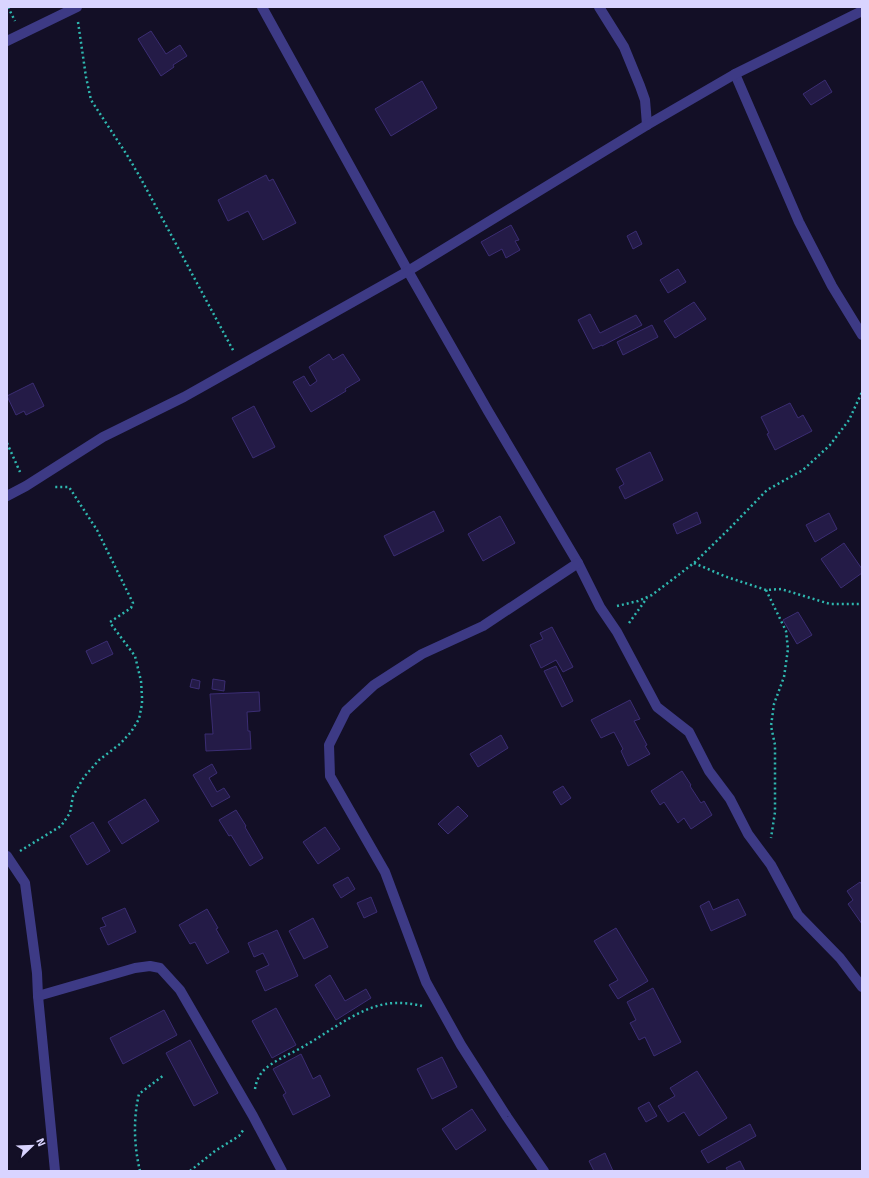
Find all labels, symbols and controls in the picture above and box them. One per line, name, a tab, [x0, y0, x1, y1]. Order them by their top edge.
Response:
north arrow	[12, 1126, 52, 1166]
text: N	[33, 1136, 48, 1148]

